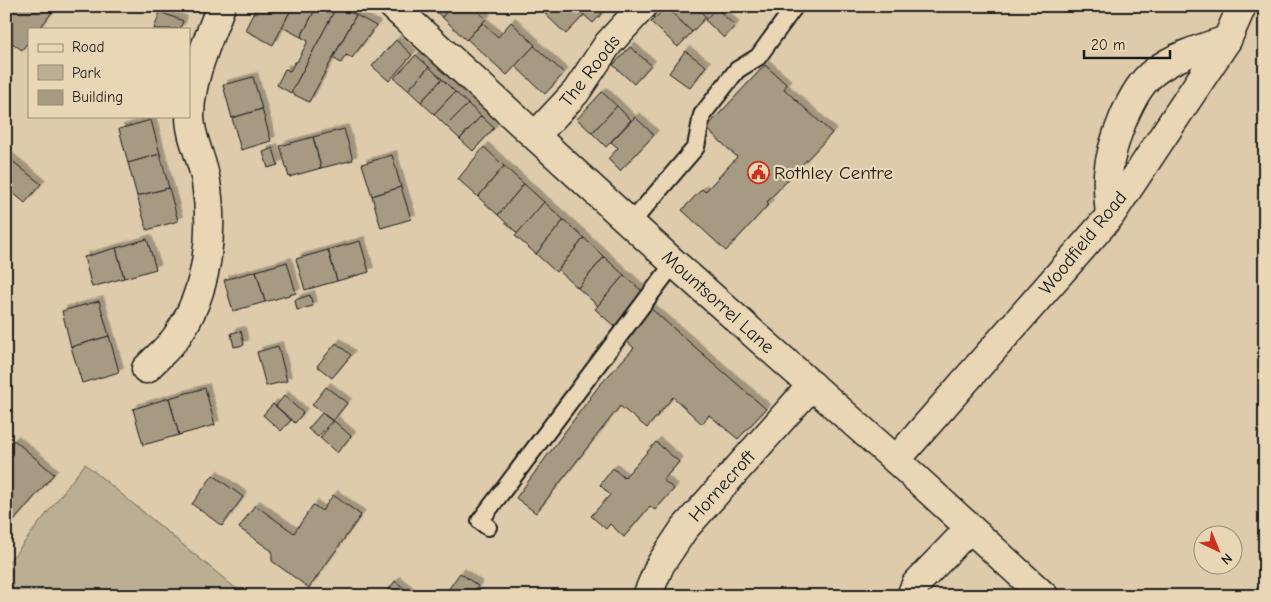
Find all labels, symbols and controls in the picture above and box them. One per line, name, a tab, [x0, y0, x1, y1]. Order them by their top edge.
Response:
legend	[28, 28, 190, 118]
scale bar	[1084, 28, 1170, 60]
street label: The Roods	[555, 31, 625, 111]
text: 20 m	[1091, 36, 1125, 54]
text: Road	[72, 38, 104, 56]
text: Park	[72, 64, 101, 82]
text: Building	[72, 88, 123, 106]
public building icon: Rothley Centre	[746, 161, 770, 185]
place label: Rothley Centre	[774, 162, 893, 184]
street label: Woodfield Road	[1035, 187, 1131, 299]
street label: Mountsorrel Lane	[657, 246, 779, 358]
street label: Hornecroft	[684, 445, 760, 526]
north arrow	[1194, 524, 1244, 574]
text: N	[1217, 550, 1236, 568]

